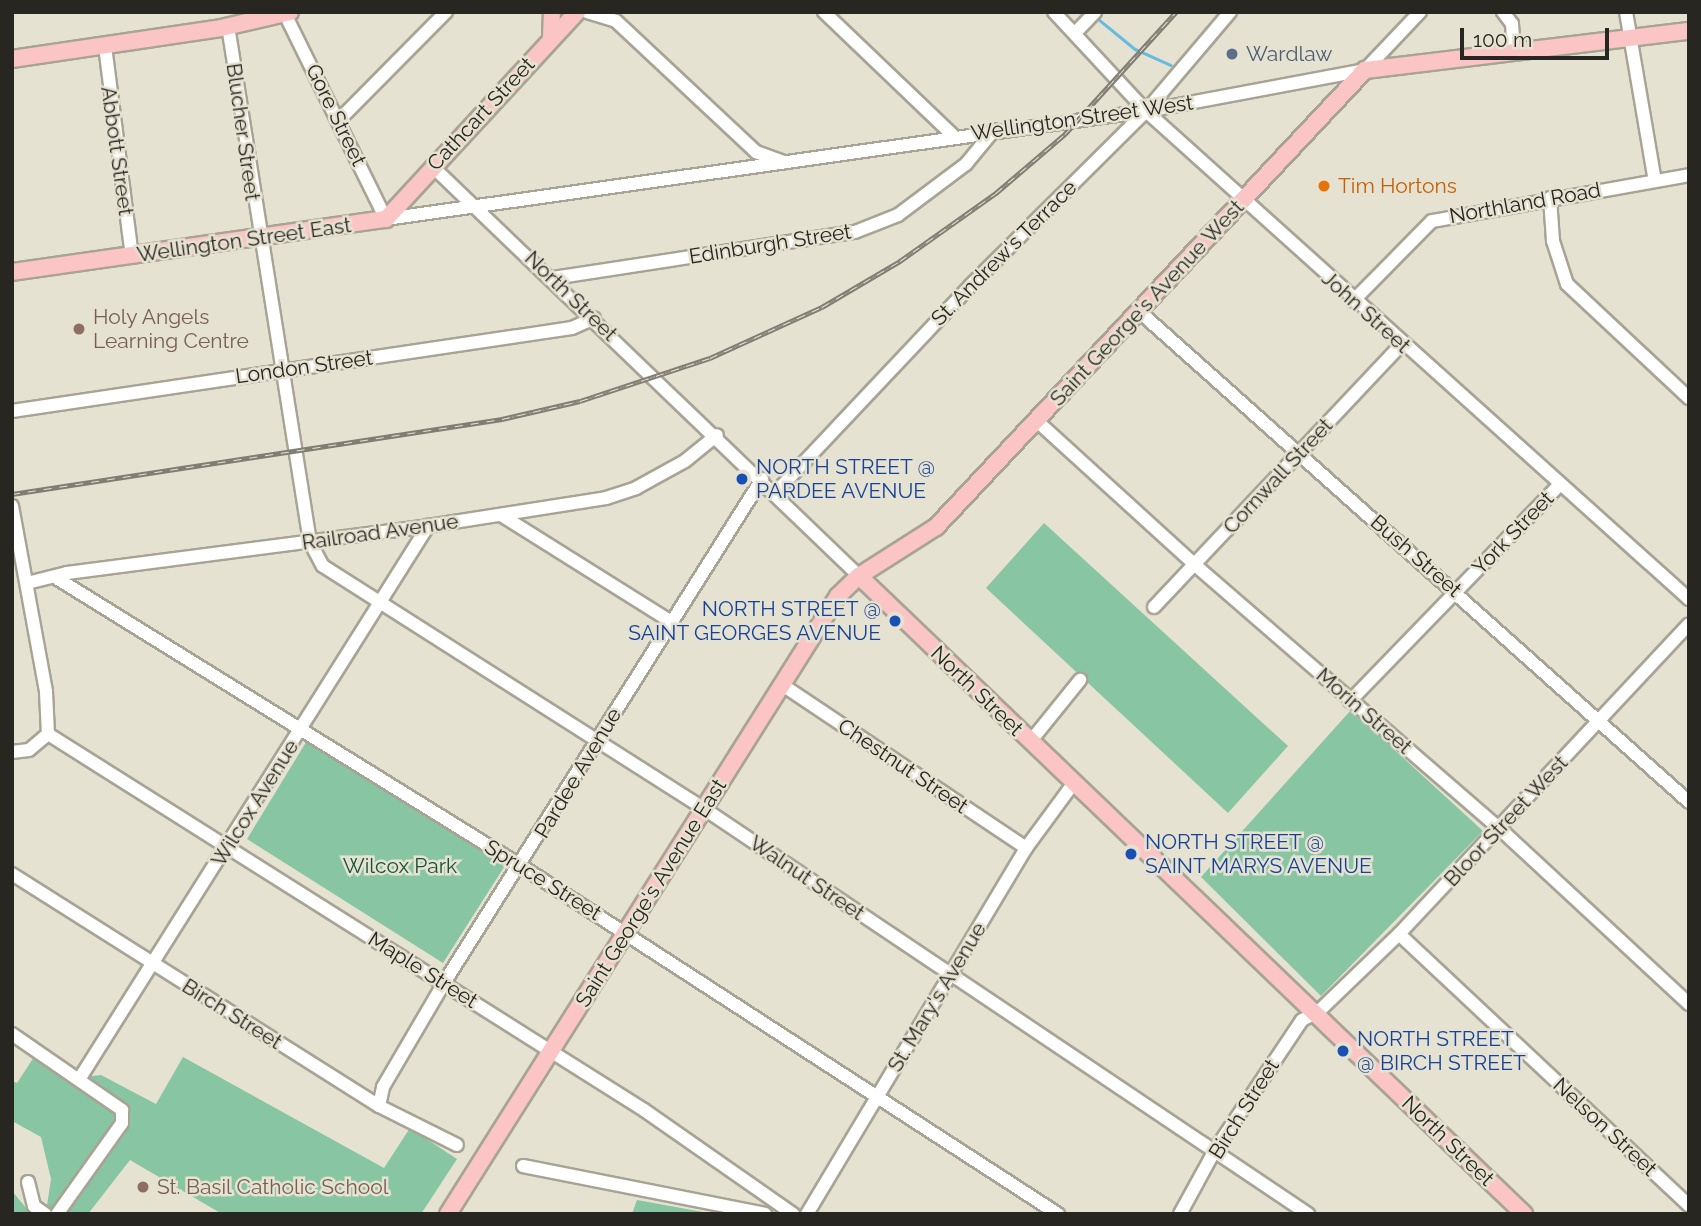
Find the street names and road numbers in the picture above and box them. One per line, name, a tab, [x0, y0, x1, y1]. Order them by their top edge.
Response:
street label: Cathcart Street	[422, 52, 540, 176]
street label: Gore Street	[300, 60, 372, 170]
street label: Blucher Street	[221, 61, 265, 203]
street label: Abbott Street	[95, 85, 139, 217]
street label: Wellington Street West	[969, 90, 1195, 146]
street label: St. Andrew's Terrace	[926, 175, 1082, 331]
street label: Northland Road	[1447, 177, 1603, 229]
street label: Saint George's Avenue West	[1044, 194, 1250, 412]
street label: Wellington Street East	[135, 212, 353, 268]
street label: Edinburgh Street	[687, 219, 853, 269]
street label: North Street	[520, 246, 622, 346]
street label: John Street	[1317, 266, 1415, 358]
street label: London Street	[234, 345, 374, 389]
street label: Cornwall Street	[1218, 413, 1338, 539]
street label: York Street	[1467, 486, 1559, 580]
street label: Railroad Avenue	[300, 509, 460, 555]
street label: Bush Street	[1365, 510, 1467, 602]
street label: North Street	[926, 641, 1028, 741]
street label: Morin Street	[1311, 663, 1417, 759]
street label: Pardee Avenue	[529, 703, 627, 843]
street label: Chestnut Street	[833, 713, 973, 819]
street label: Wilcox Avenue	[206, 735, 304, 871]
street label: Bloor Street West	[1438, 750, 1574, 892]
street label: Saint George's Avenue East	[570, 774, 732, 1012]
street label: Walnut Street	[745, 830, 869, 926]
street label: Spruce Street	[480, 834, 606, 926]
street label: St. Mary's Avenue	[882, 917, 992, 1077]
street label: Maple Street	[364, 926, 482, 1014]
street label: Birch Street	[177, 973, 287, 1055]
street label: Birch Street	[1203, 1054, 1285, 1164]
street label: Nelson Street	[1548, 1073, 1662, 1181]
street label: North Street	[1397, 1091, 1499, 1191]

